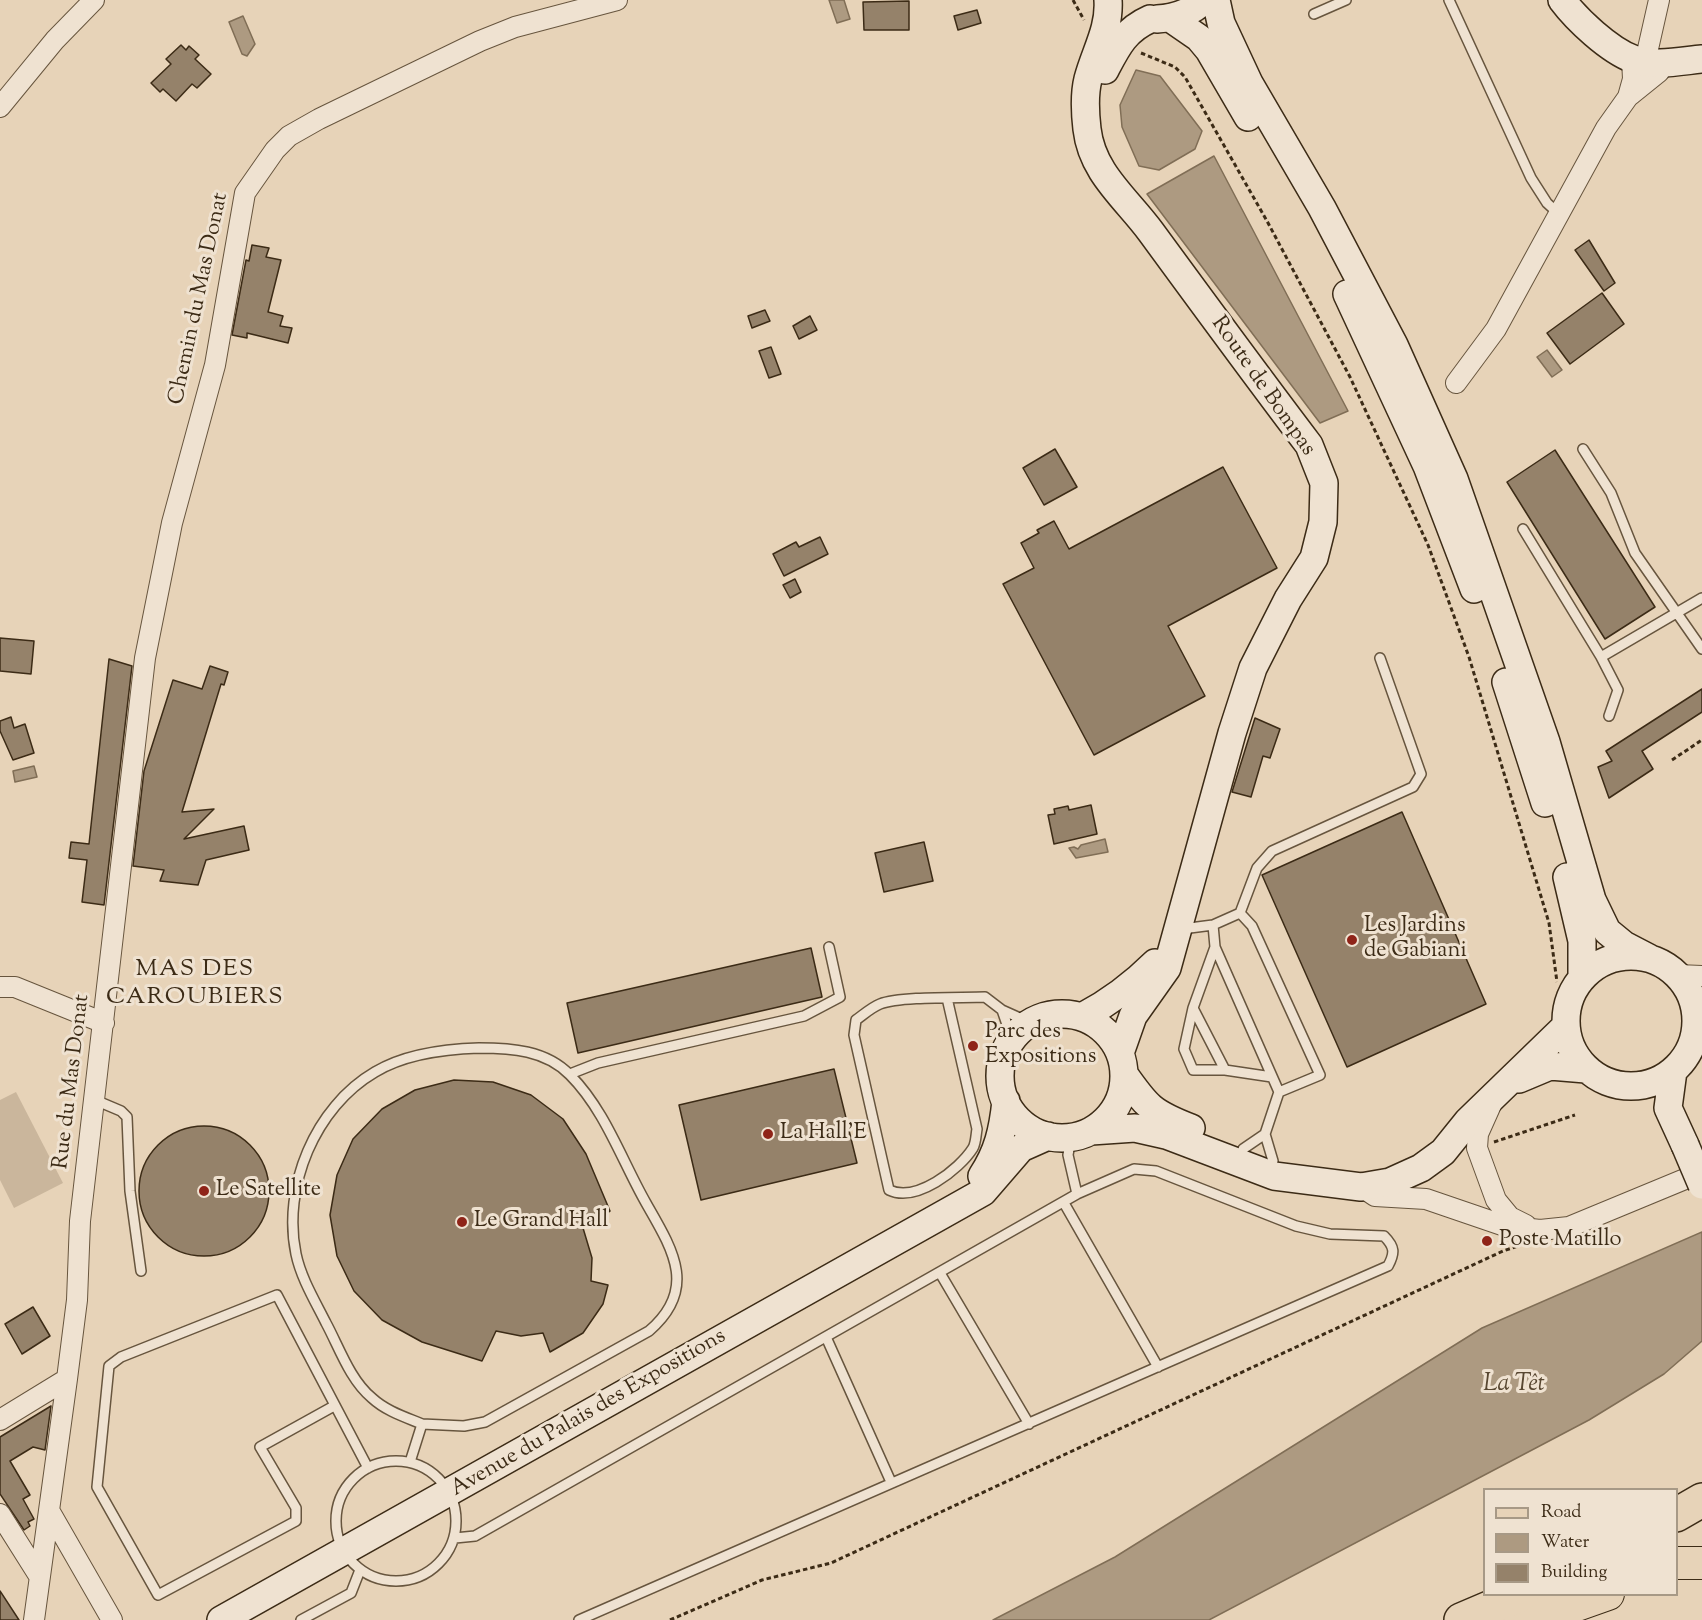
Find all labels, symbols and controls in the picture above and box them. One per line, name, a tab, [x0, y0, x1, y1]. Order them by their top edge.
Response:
street label: Chemin du Mas Donat	[165, 191, 235, 407]
street label: Route de Bompas	[1204, 312, 1320, 462]
place label: Les Jardins de Gabiani	[1364, 914, 1467, 966]
marker: Les Jardins de Gabiani	[1345, 933, 1359, 947]
district label: MAS DES CAROUBIERS	[106, 957, 284, 1013]
street label: Rue du Mas Donat	[49, 993, 97, 1171]
place label: Parc des Expositions	[985, 1020, 1096, 1072]
marker: Parc des Expositions	[966, 1039, 980, 1053]
place label: La Hall'E	[780, 1121, 867, 1147]
marker: La Hall'E	[761, 1127, 775, 1141]
place label: Le Satellite	[216, 1178, 321, 1204]
marker: Le Satellite	[197, 1184, 211, 1198]
place label: Le Grand Hall	[474, 1209, 608, 1235]
marker: Le Grand Hall	[455, 1215, 469, 1229]
place label: Poste Matillo	[1499, 1228, 1622, 1254]
marker: Poste Matillo	[1480, 1234, 1494, 1248]
street label: Avenue du Palais des Expositions	[447, 1324, 731, 1504]
water label: La Têt	[1483, 1372, 1545, 1400]
legend	[1483, 1488, 1678, 1596]
text: Road	[1541, 1500, 1581, 1526]
text: Water	[1541, 1530, 1589, 1556]
text: Building	[1541, 1560, 1607, 1586]

